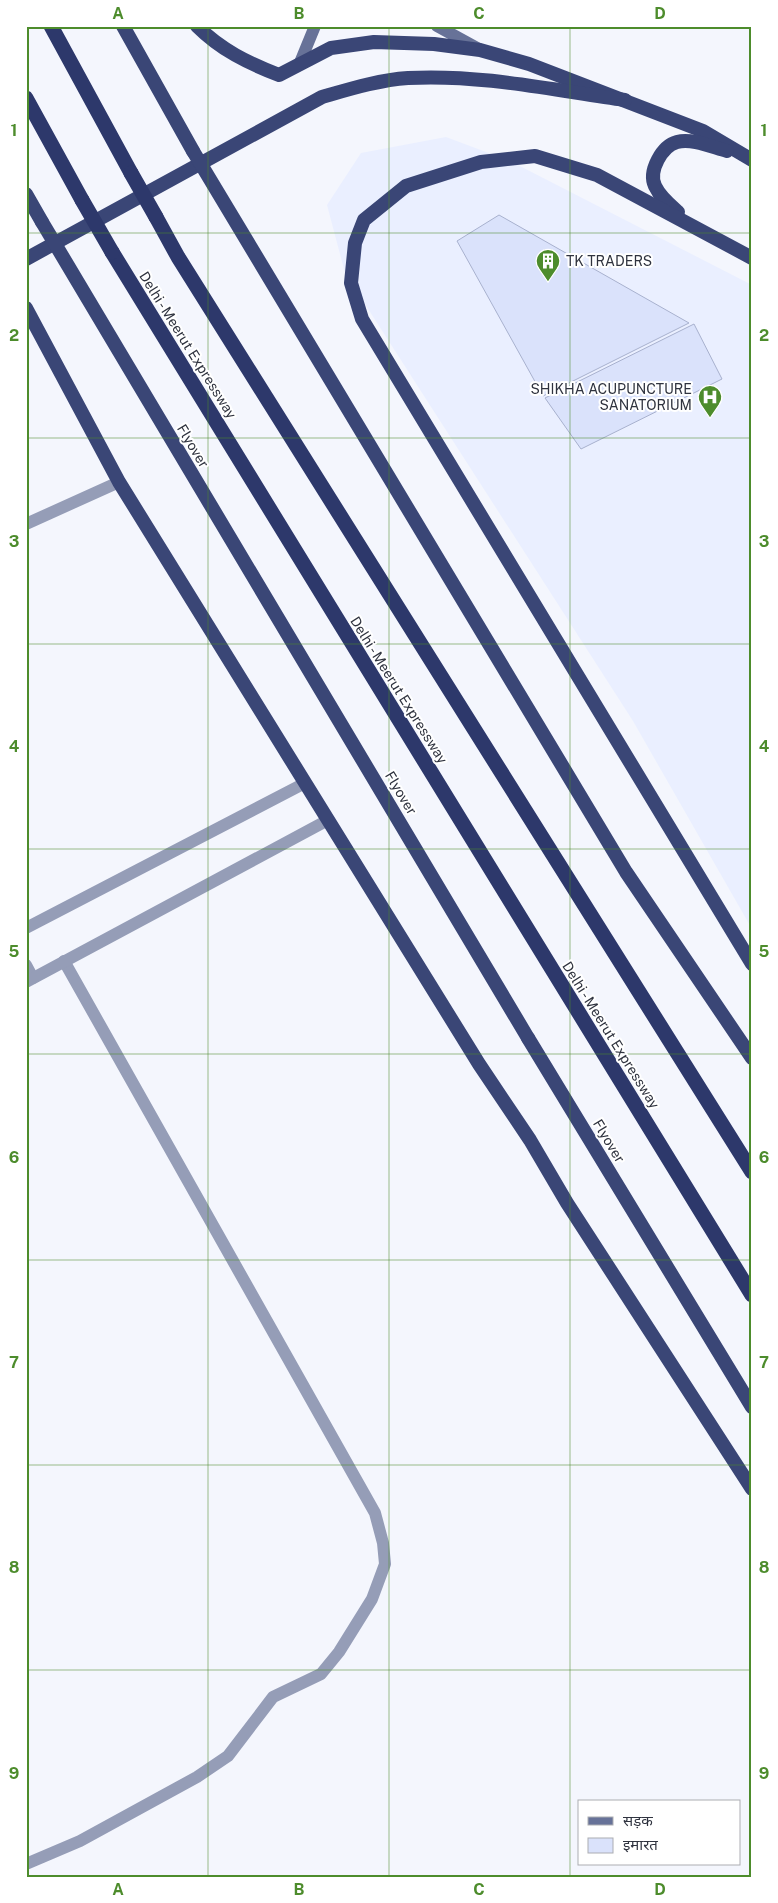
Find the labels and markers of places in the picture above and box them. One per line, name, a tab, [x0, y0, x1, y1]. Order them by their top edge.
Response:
building icon: TK TRADERS	[535, 248, 561, 282]
place label: TK TRADERS	[566, 253, 652, 269]
place label: SHIKHA ACUPUNCTURE SANATORIUM	[531, 381, 692, 413]
hospital icon: SHIKHA ACUPUNCTURE SANATORIUM	[697, 384, 723, 418]

